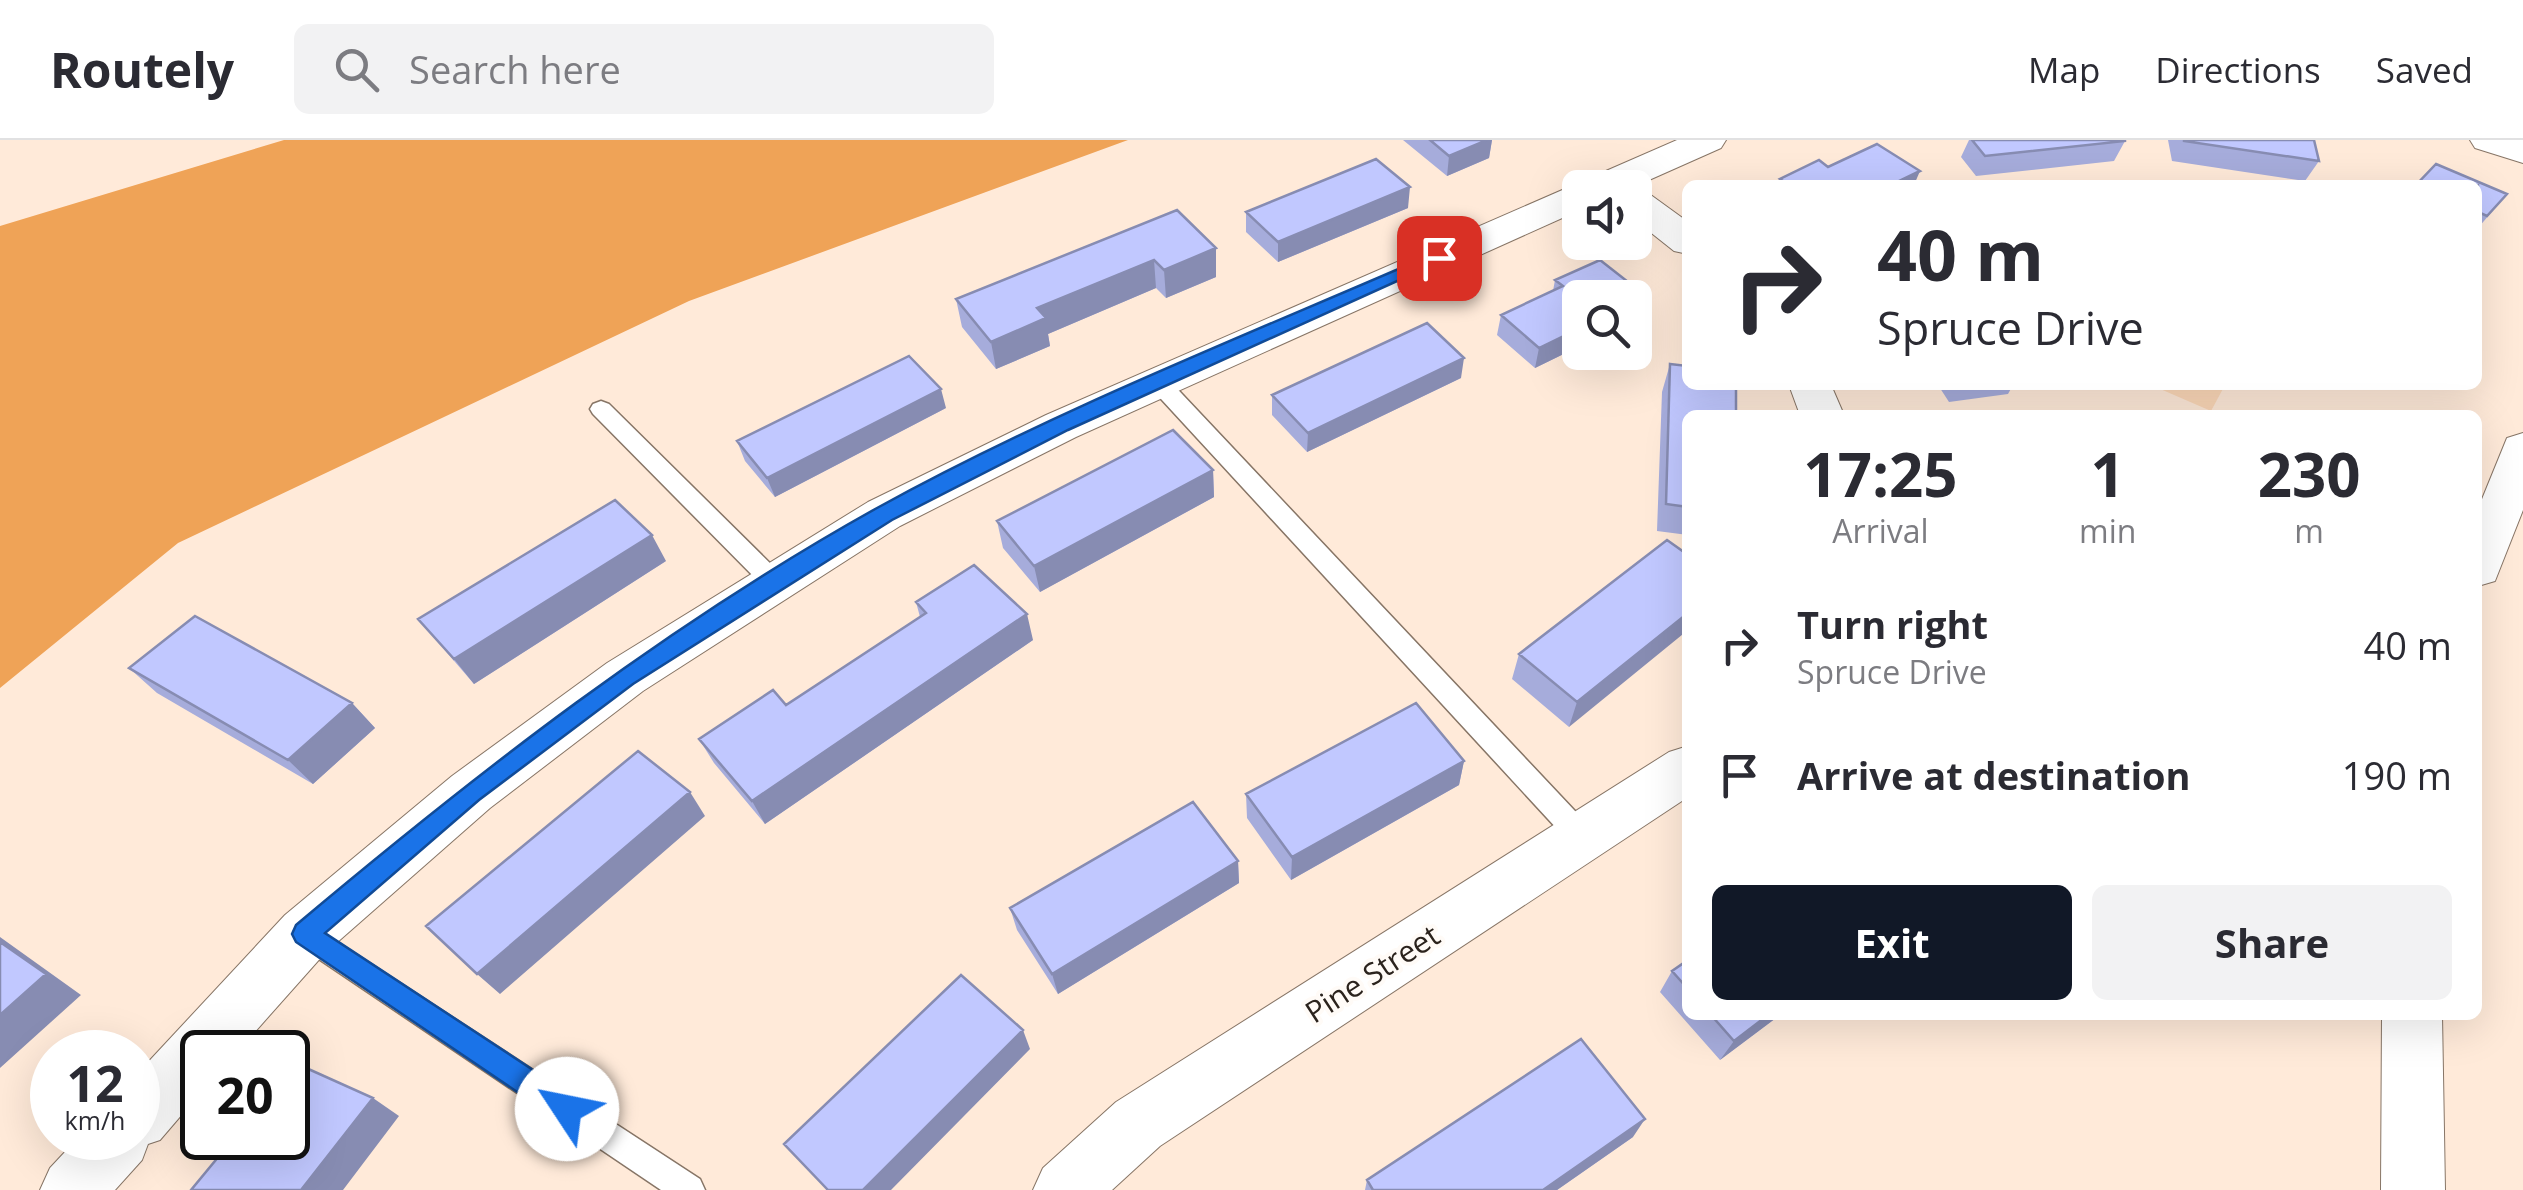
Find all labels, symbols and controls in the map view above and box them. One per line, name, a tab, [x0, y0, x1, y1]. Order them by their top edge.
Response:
search box	[294, 24, 994, 114]
text: Routely	[50, 37, 234, 102]
icon: search	[329, 42, 384, 97]
text: Search here	[409, 43, 621, 95]
text: Map	[2028, 46, 2100, 93]
text: Directions	[2155, 46, 2321, 93]
text: Saved	[2376, 46, 2473, 93]
map controls	[1562, 170, 1652, 370]
button: sound	[1562, 170, 1652, 260]
text: 40 m	[1877, 206, 2044, 302]
pin	[1397, 216, 1482, 301]
icon: right	[1712, 220, 1842, 350]
icon: arrive	[1412, 231, 1467, 286]
button: search	[1562, 280, 1652, 370]
text: Spruce Drive	[1877, 297, 2144, 358]
text: 17:25	[1803, 433, 1958, 515]
text: 1	[2091, 433, 2125, 515]
text: 230	[2258, 433, 2361, 515]
text: Arrival	[1832, 509, 1929, 552]
text: min	[2079, 509, 2136, 552]
text: m	[2294, 509, 2324, 552]
text: Turn right	[1797, 598, 1988, 650]
icon: right	[1712, 618, 1767, 673]
text: 40 m	[2363, 619, 2452, 671]
text: Spruce Drive	[1797, 650, 1987, 693]
icon: arrive	[1712, 748, 1767, 803]
text: Arrive at destination	[1797, 749, 2191, 801]
text: 190 m	[2342, 749, 2452, 801]
button: Exit	[1712, 885, 2072, 1000]
button: Share	[2092, 885, 2452, 1000]
street label: Pine Street	[1297, 914, 1447, 1032]
speed limit sign: 20	[180, 1030, 310, 1160]
text: 12	[66, 1049, 124, 1117]
position arrow	[515, 1057, 619, 1161]
text: km/h	[65, 1103, 125, 1137]

